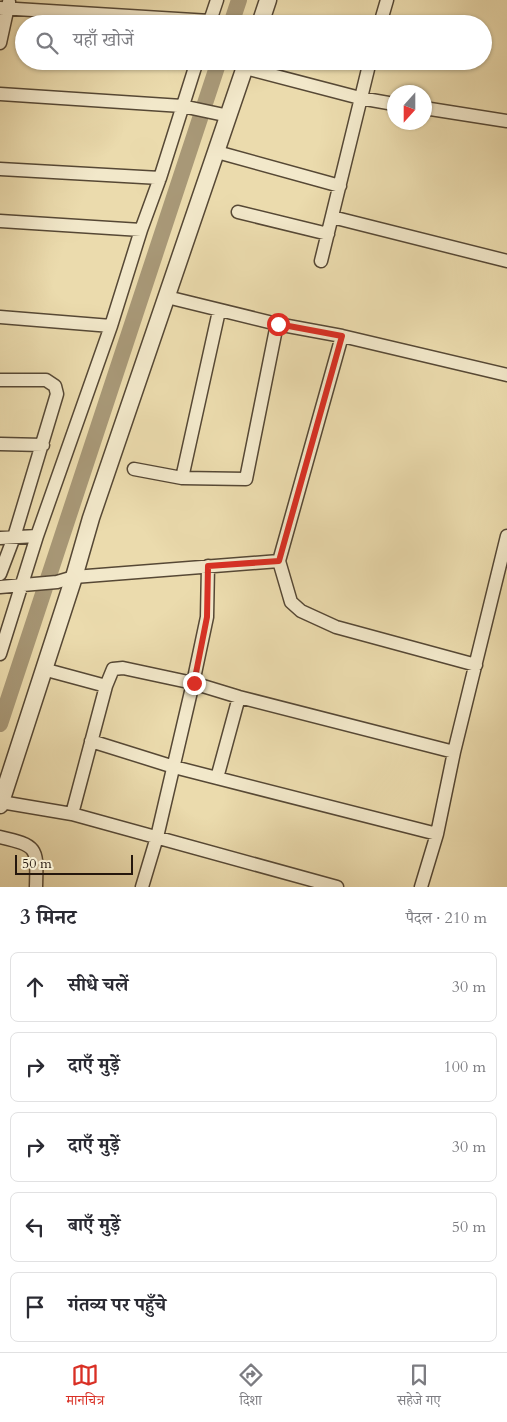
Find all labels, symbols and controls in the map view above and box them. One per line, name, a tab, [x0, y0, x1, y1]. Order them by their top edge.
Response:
search box	[15, 15, 492, 70]
text: यहाँ खोजें	[73, 27, 134, 53]
icon: search	[33, 29, 61, 57]
north arrow	[387, 85, 432, 130]
route start	[267, 313, 290, 336]
route end	[183, 672, 206, 695]
scale bar	[15, 852, 132, 875]
text: 50 m	[22, 854, 52, 873]
text: 3 मिनट	[20, 903, 76, 932]
text: पैदल · 210 m	[406, 907, 487, 929]
text: सीधे चलें	[68, 972, 128, 998]
icon: ahead	[21, 973, 49, 1001]
text: 30 m	[452, 976, 486, 998]
text: दाएँ मुड़ें	[68, 1052, 120, 1078]
icon: right	[21, 1053, 49, 1081]
text: 100 m	[444, 1056, 486, 1078]
text: दाएँ मुड़ें	[68, 1132, 120, 1158]
icon: right	[21, 1133, 49, 1161]
text: 30 m	[452, 1136, 486, 1158]
text: बाएँ मुड़ें	[68, 1212, 120, 1238]
icon: left	[21, 1213, 49, 1241]
text: 50 m	[452, 1216, 486, 1238]
text: गंतव्य पर पहुँचे	[68, 1292, 166, 1318]
icon: arrive	[21, 1293, 49, 1321]
tab: मानचित्र	[66, 1361, 104, 1414]
tab: दिशा	[237, 1361, 265, 1414]
tab: सहेजे गए	[397, 1361, 441, 1414]

